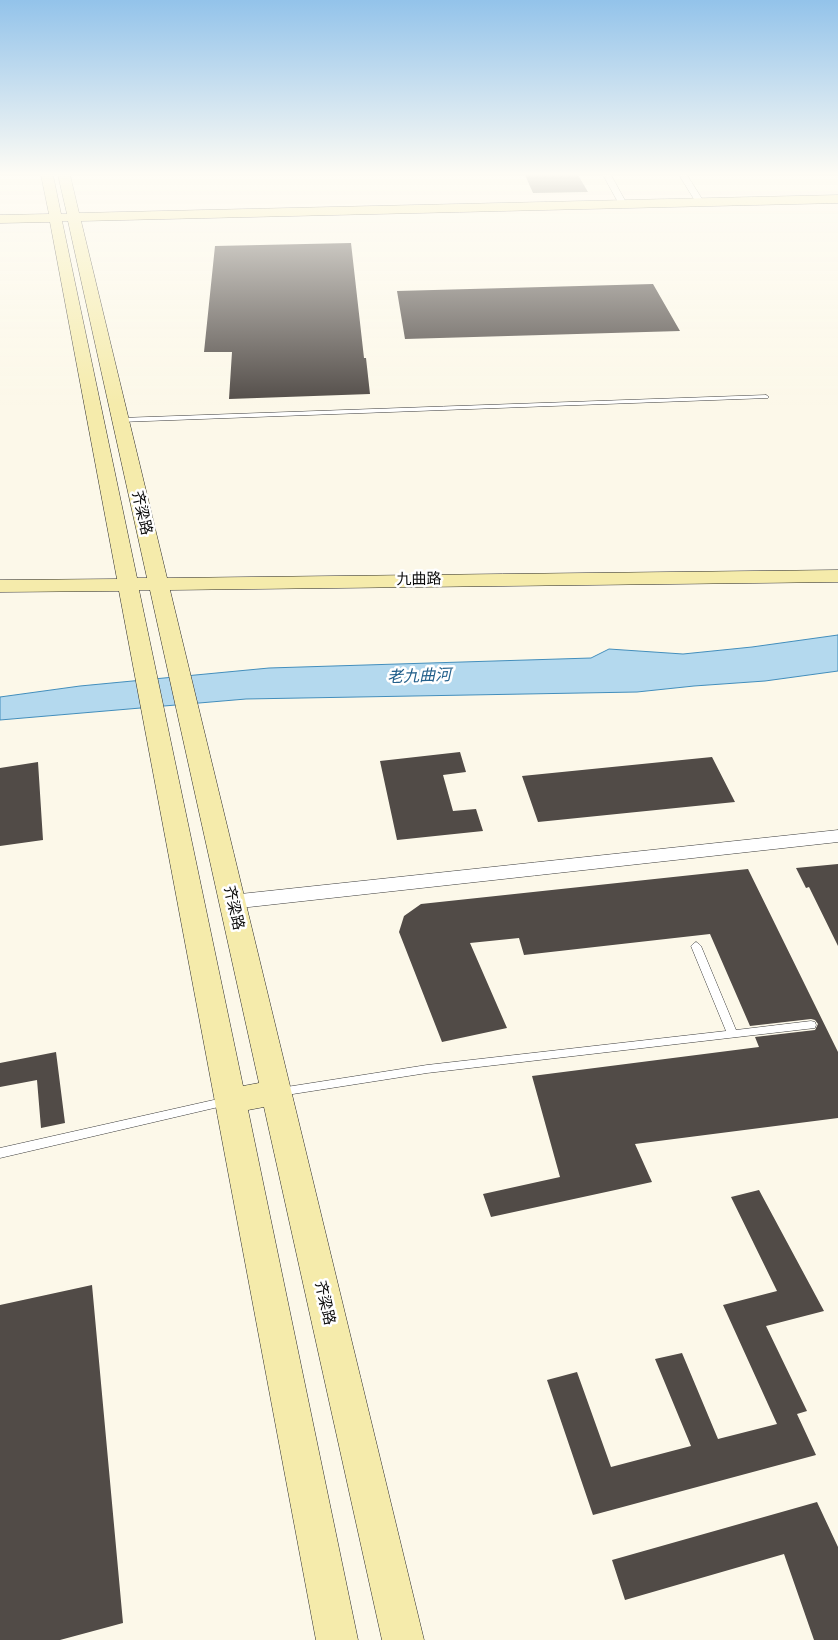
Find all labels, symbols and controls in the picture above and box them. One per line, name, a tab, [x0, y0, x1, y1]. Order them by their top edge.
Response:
street label: 齐梁路	[127, 489, 155, 537]
street label: 九曲路	[396, 571, 442, 589]
water label: 老九曲河	[387, 666, 451, 688]
street label: 齐梁路	[219, 884, 247, 932]
street label: 齐梁路	[310, 1279, 338, 1327]

